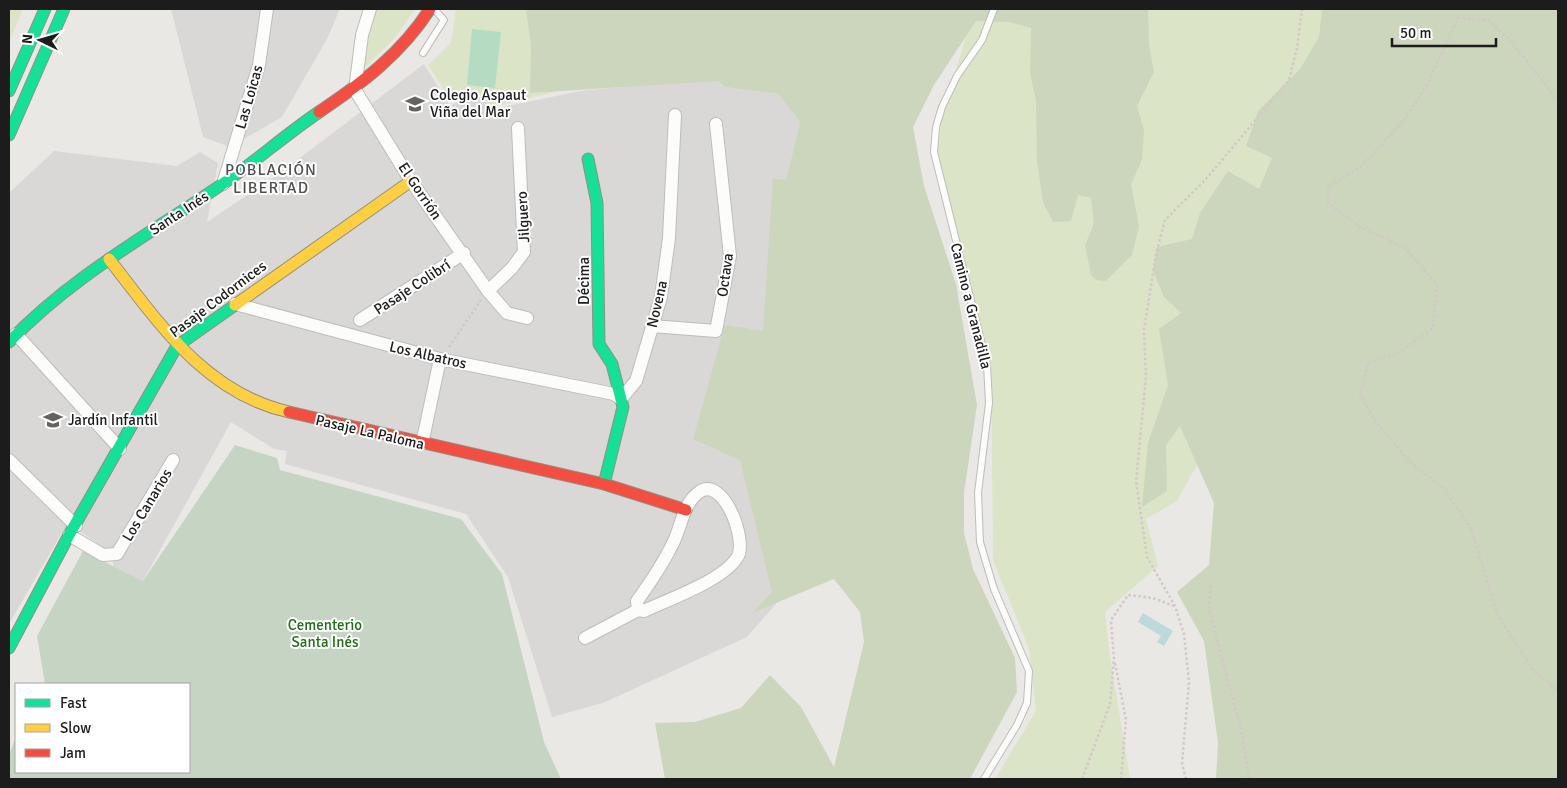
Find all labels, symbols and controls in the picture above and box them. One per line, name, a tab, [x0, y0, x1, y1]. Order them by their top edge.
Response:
north arrow	[15, 15, 65, 65]
scale bar	[1392, 15, 1496, 47]
text: 50 m	[1400, 24, 1431, 42]
text: N	[19, 33, 36, 45]
street label: Las Loicas	[231, 63, 267, 131]
place label: Colegio Aspaut Viña del Mar	[430, 86, 526, 121]
school or university icon: Colegio Aspaut Viña del Mar	[404, 93, 426, 115]
street label: El Gorrión	[394, 159, 446, 223]
district label: POBLACIÓN LIBERTAD	[225, 160, 317, 198]
street label: Santa Inés	[146, 187, 212, 239]
street label: Jilguero	[513, 190, 533, 243]
street label: Camino a Granadilla	[947, 241, 995, 371]
street label: Octava	[713, 252, 737, 298]
street label: Pasaje Colibrí	[370, 256, 454, 318]
street label: Pasaje Codornices	[166, 257, 270, 341]
street label: Décima	[575, 257, 593, 305]
street label: Novena	[643, 279, 671, 329]
street label: Los Albatros	[388, 337, 469, 373]
school or university icon: Jardín Infantil	[42, 409, 64, 431]
place label: Jardín Infantil	[68, 411, 158, 429]
street label: Pasaje La Paloma	[314, 411, 426, 453]
street label: Los Canarios	[118, 465, 176, 545]
park label: Cementerio Santa Inés	[288, 616, 362, 651]
legend	[15, 683, 190, 773]
text: Fast	[60, 694, 87, 712]
text: Slow	[60, 719, 91, 737]
text: Jam	[60, 744, 86, 762]

